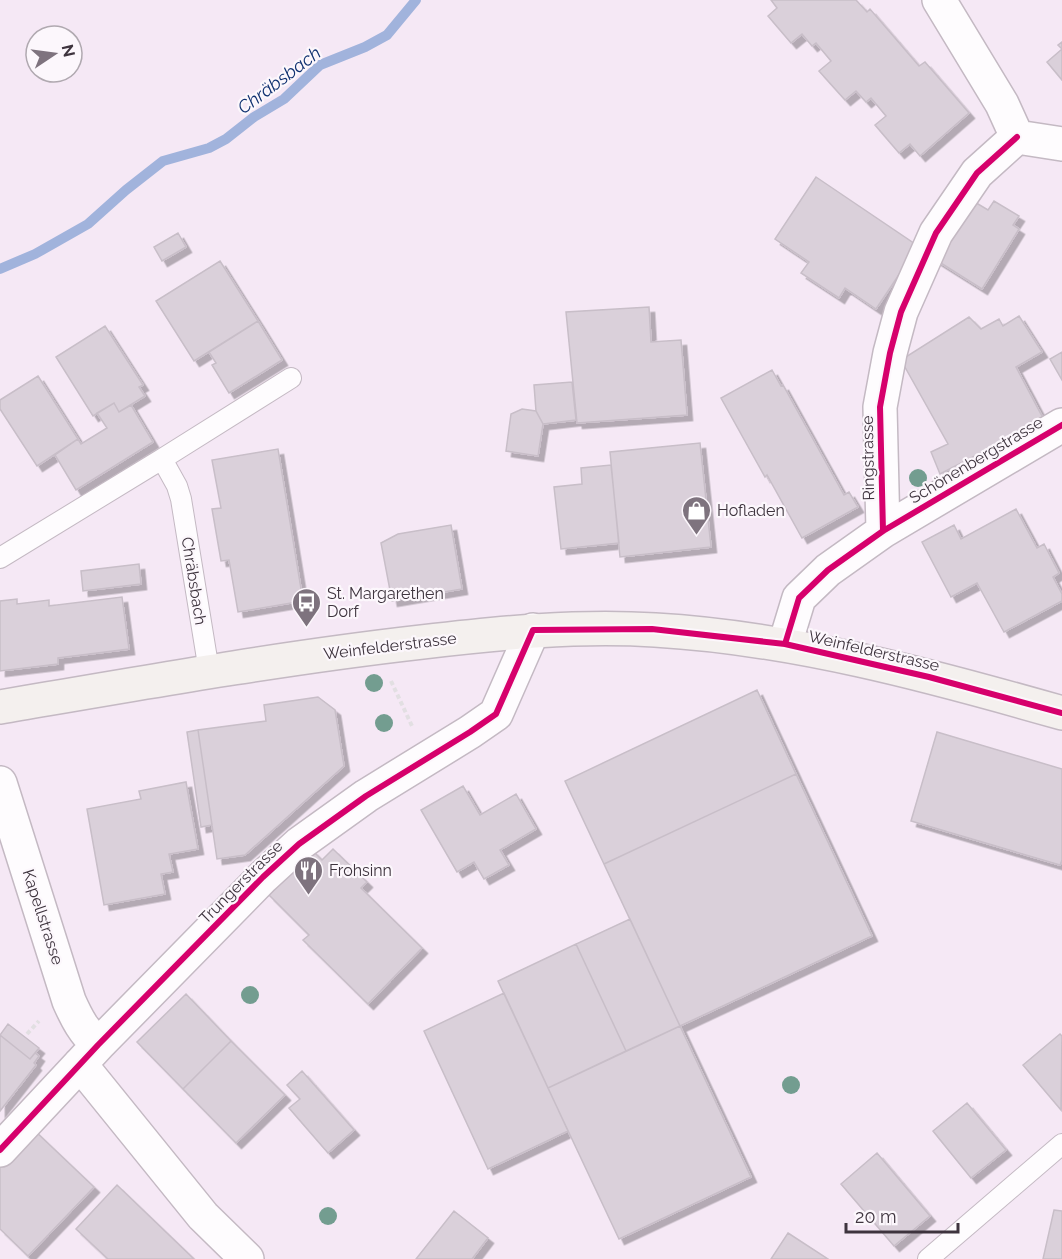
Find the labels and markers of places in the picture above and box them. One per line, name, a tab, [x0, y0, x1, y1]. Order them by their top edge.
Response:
shop icon: Hofladen	[680, 494, 712, 536]
place label: Hofladen	[717, 501, 785, 520]
place label: St. Margarethen Dorf	[327, 584, 444, 621]
bus stop icon: St. Margarethen Dorf	[290, 586, 322, 628]
restaurant icon: Frohsinn	[292, 854, 324, 896]
place label: Frohsinn	[329, 861, 392, 880]

